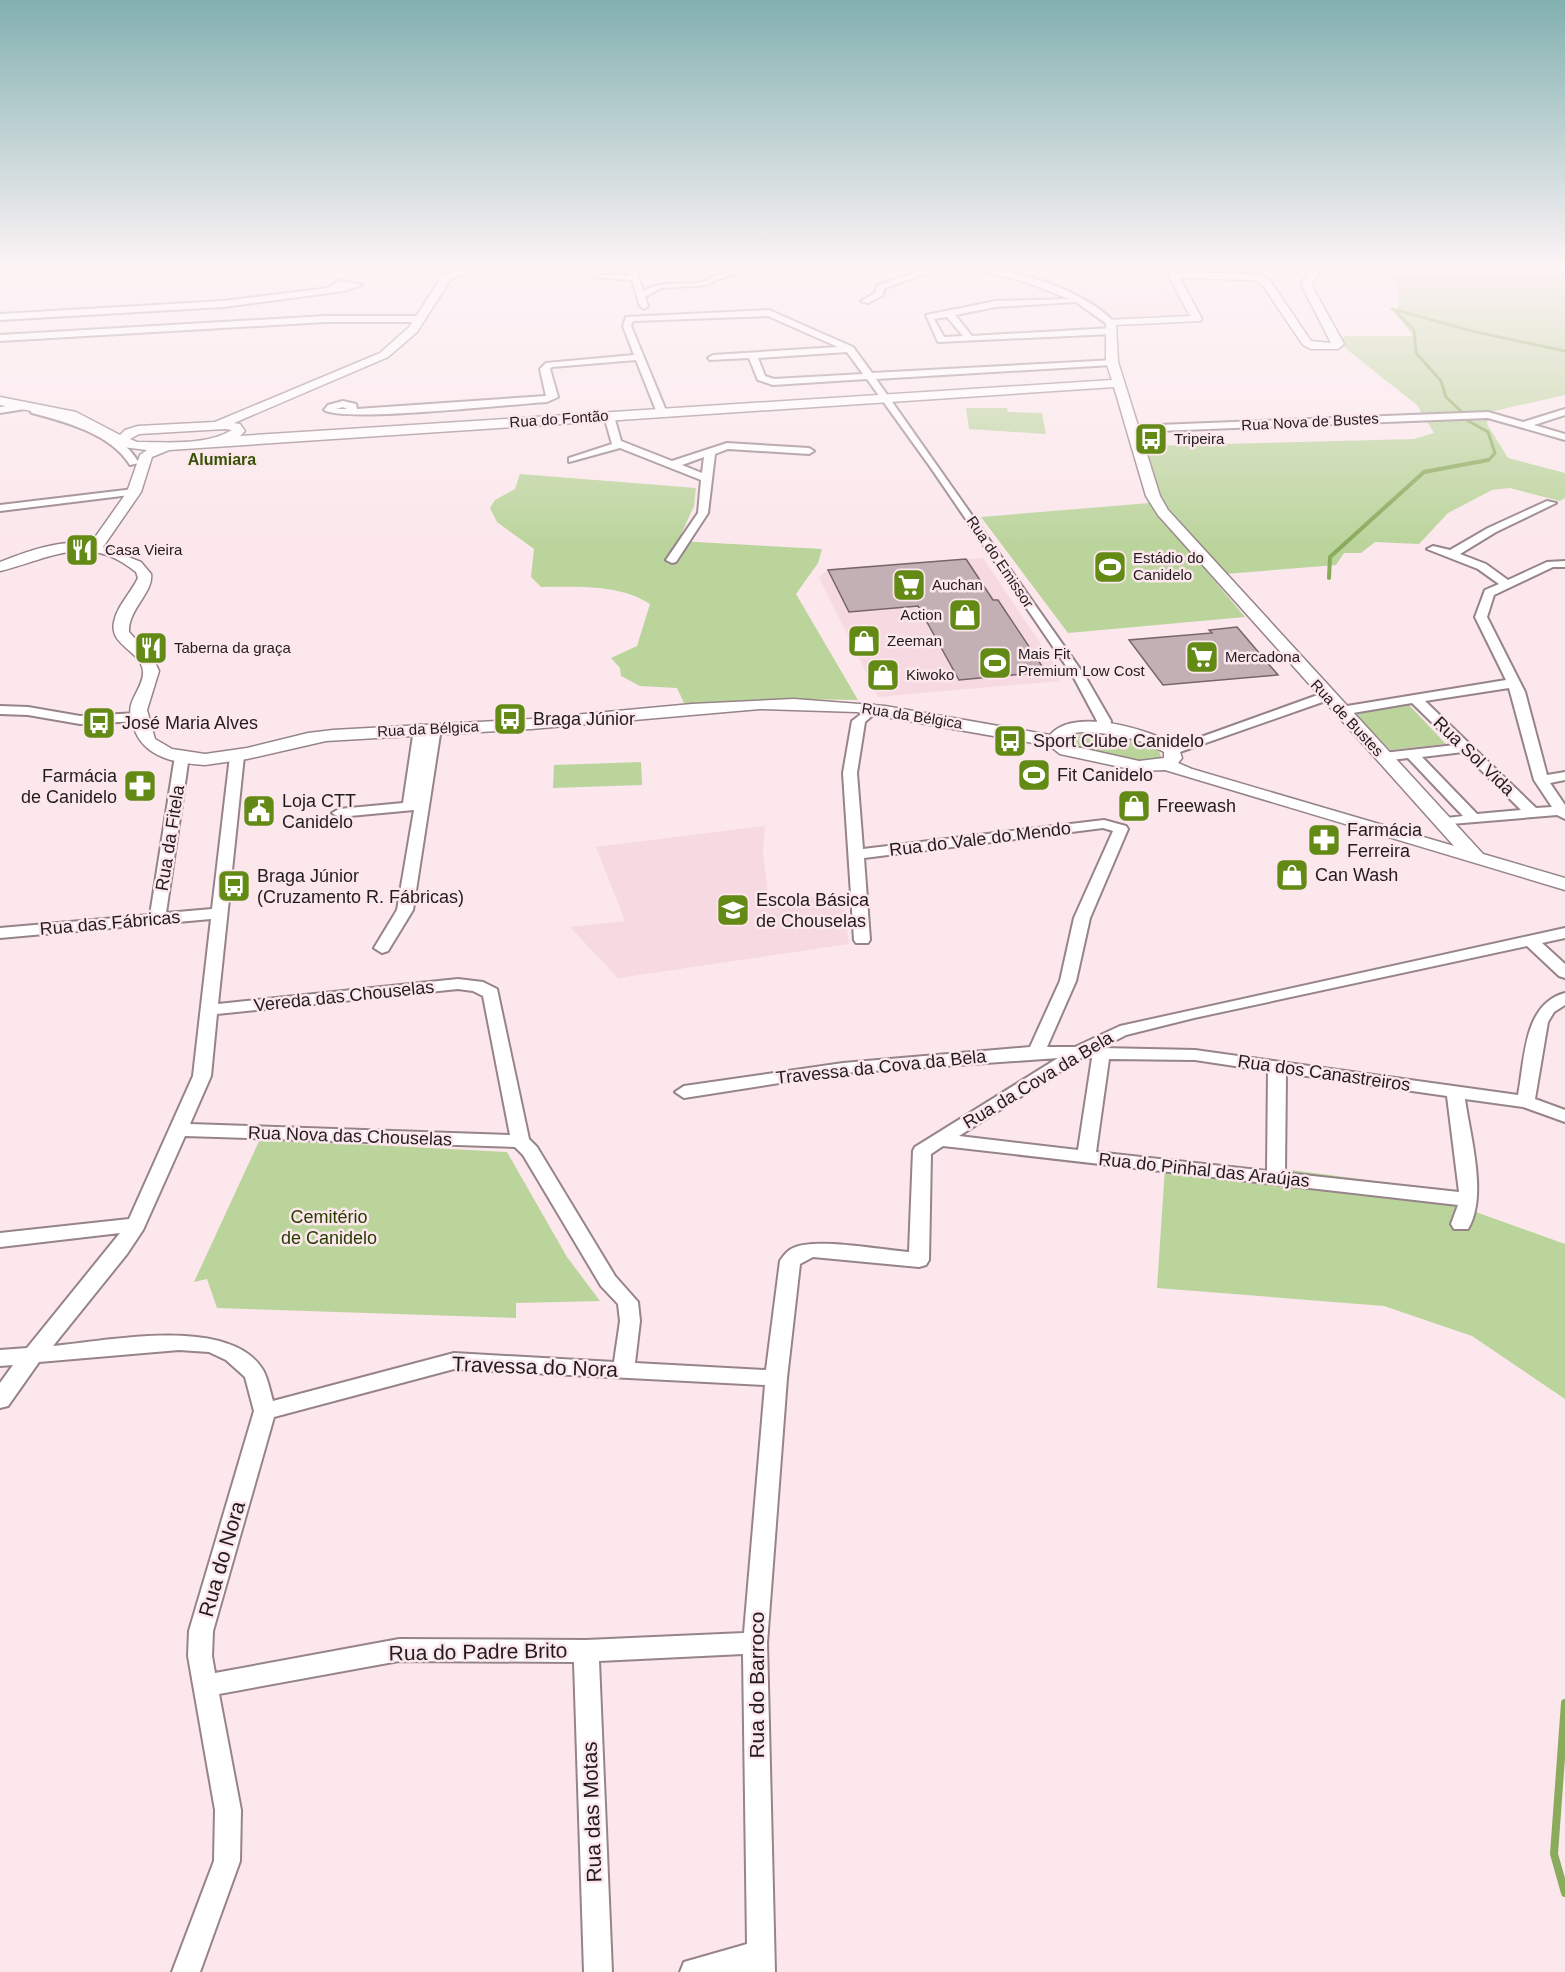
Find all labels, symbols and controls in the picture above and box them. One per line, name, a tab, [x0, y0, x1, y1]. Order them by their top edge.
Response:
street label: Rua do Fontão	[509, 407, 609, 430]
street label: Rua Nova de Bustes	[1241, 409, 1379, 434]
bus stop icon: Tripeira	[1133, 421, 1169, 457]
place label: Tripeira	[1174, 430, 1225, 447]
district label: Alumiara	[188, 451, 256, 468]
street label: Rua do Emissor	[964, 513, 1037, 611]
restaurant icon: Casa Vieira	[64, 532, 100, 568]
place label: Casa Vieira	[105, 541, 183, 558]
sports icon: Estádio do Canidelo	[1092, 549, 1128, 585]
place label: Estádio do Canidelo	[1133, 549, 1204, 583]
supermarket icon: Auchan	[891, 567, 927, 603]
place label: Auchan	[932, 576, 983, 593]
shop icon: Action	[947, 597, 983, 633]
place label: Action	[900, 606, 942, 623]
shop icon: Zeeman	[846, 623, 882, 659]
restaurant icon: Taberna da graça	[133, 630, 169, 666]
place label: Zeeman	[887, 632, 942, 649]
place label: Taberna da graça	[174, 639, 291, 656]
supermarket icon: Mercadona	[1184, 639, 1220, 675]
sports icon: Mais Fit Premium Low Cost	[977, 645, 1013, 681]
place label: Mais Fit Premium Low Cost	[1018, 645, 1146, 679]
place label: Mercadona	[1225, 648, 1301, 665]
shop icon: Kiwoko	[865, 657, 901, 693]
place label: Kiwoko	[906, 666, 954, 683]
street label: Rua de Bustes	[1308, 676, 1387, 759]
street label: Rua da Bélgica	[861, 699, 964, 732]
bus stop icon: Braga Júnior	[492, 701, 528, 737]
bus stop icon: José Maria Alves	[81, 705, 117, 741]
place label: Braga Júnior	[533, 709, 635, 729]
street label: Rua Sol Vida	[1429, 712, 1519, 800]
place label: José Maria Alves	[122, 713, 258, 733]
street label: Rua da Bélgica	[377, 717, 480, 740]
bus stop icon: Sport Clube Canidelo	[992, 723, 1028, 759]
place label: Sport Clube Canidelo	[1033, 731, 1204, 751]
sports icon: Fit Canidelo	[1016, 757, 1052, 793]
place label: Fit Canidelo	[1057, 765, 1153, 785]
place label: Farmácia de Canidelo	[21, 766, 118, 807]
pharmacy icon: Farmácia de Canidelo	[122, 768, 158, 804]
street label: Rua da Fitela	[152, 783, 188, 892]
shop icon: Freewash	[1116, 788, 1152, 824]
place label: Loja CTT Canidelo	[282, 791, 356, 832]
public building icon: Loja CTT Canidelo	[241, 793, 277, 829]
place label: Freewash	[1157, 796, 1236, 816]
street label: Rua do Vale do Mendo	[888, 818, 1072, 860]
place label: Farmácia Ferreira	[1347, 820, 1423, 861]
pharmacy icon: Farmácia Ferreira	[1306, 822, 1342, 858]
shop icon: Can Wash	[1274, 857, 1310, 893]
place label: Can Wash	[1315, 865, 1398, 885]
place label: Braga Júnior (Cruzamento R. Fábricas)	[257, 866, 464, 907]
bus stop icon: Braga Júnior (Cruzamento R. Fábricas)	[216, 868, 252, 904]
place label: Escola Básica de Chouselas	[756, 890, 870, 931]
school or university icon: Escola Básica de Chouselas	[715, 892, 751, 928]
street label: Rua das Fábricas	[39, 907, 181, 939]
street label: Vereda das Chouselas	[253, 977, 435, 1015]
street label: Rua da Cova da Bela	[960, 1027, 1117, 1133]
street label: Travessa da Cova da Bela	[775, 1046, 988, 1088]
street label: Rua dos Canastreiros	[1236, 1051, 1412, 1095]
street label: Rua Nova das Chouselas	[248, 1122, 452, 1150]
street label: Rua do Pinhal das Araújas	[1097, 1149, 1311, 1191]
park label: Cemitério de Canidelo	[281, 1207, 377, 1248]
street label: Travessa do Nora	[452, 1352, 619, 1381]
street label: Rua do Nora	[194, 1498, 249, 1619]
street label: Rua do Barroco	[745, 1611, 768, 1759]
street label: Rua do Padre Brito	[388, 1638, 567, 1665]
street label: Rua das Motas	[578, 1741, 605, 1883]

